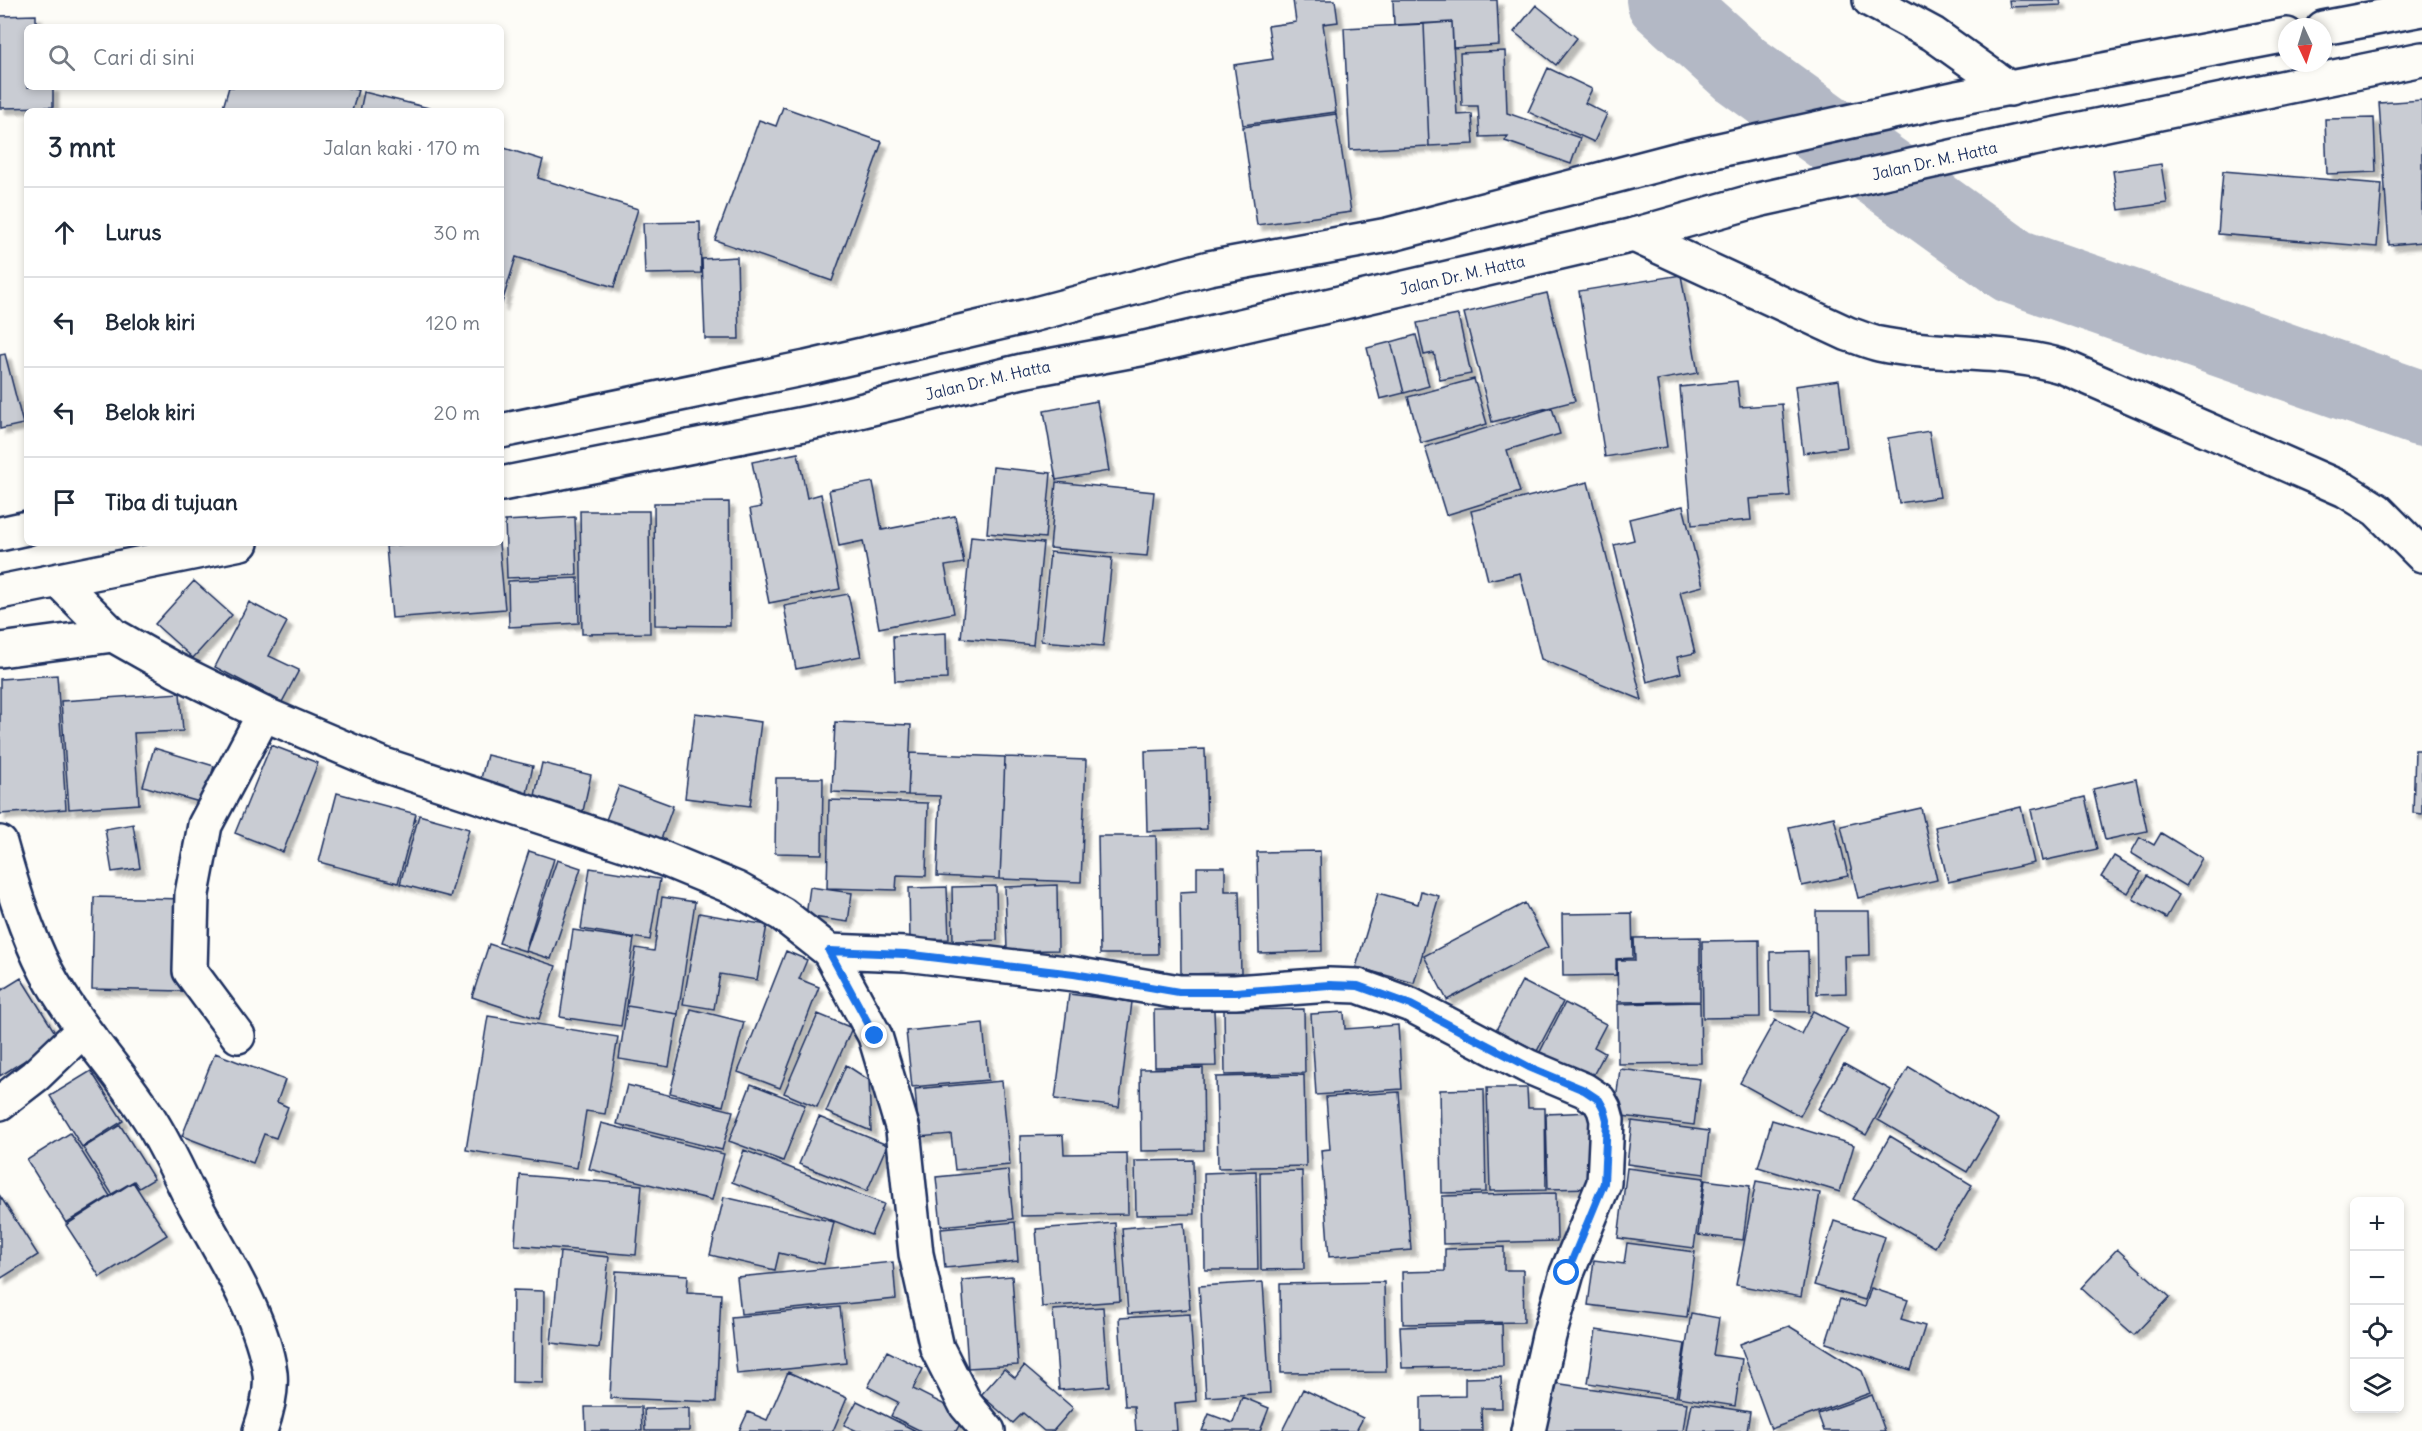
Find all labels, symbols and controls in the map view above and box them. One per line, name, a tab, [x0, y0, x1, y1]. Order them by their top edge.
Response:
north arrow	[2278, 18, 2332, 72]
search box	[24, 24, 504, 90]
icon: search	[45, 41, 78, 74]
text: Cari di sini	[93, 43, 195, 71]
text: 3 mnt	[48, 131, 115, 164]
text: Jalan kaki · 170 m	[323, 135, 480, 160]
street label: Jalan Dr. M. Hatta	[1870, 137, 1999, 184]
icon: ahead	[48, 216, 81, 249]
text: Lurus	[105, 218, 161, 246]
text: 30 m	[433, 220, 480, 245]
street label: Jalan Dr. M. Hatta	[1398, 251, 1527, 299]
icon: left	[48, 306, 81, 339]
text: Belok kiri	[105, 308, 195, 336]
text: 120 m	[426, 310, 480, 335]
street label: Jalan Dr. M. Hatta	[923, 356, 1052, 404]
icon: left	[48, 396, 81, 429]
text: Belok kiri	[105, 398, 195, 426]
text: 20 m	[434, 400, 480, 425]
icon: arrive	[48, 486, 81, 519]
text: Tiba di tujuan	[105, 488, 238, 516]
route end	[861, 1022, 887, 1048]
map controls	[2350, 1197, 2404, 1413]
button: +	[2350, 1197, 2404, 1251]
button: −	[2350, 1251, 2404, 1305]
route start	[1553, 1259, 1579, 1285]
button: locate	[2350, 1305, 2404, 1359]
button: layers	[2350, 1359, 2404, 1413]

